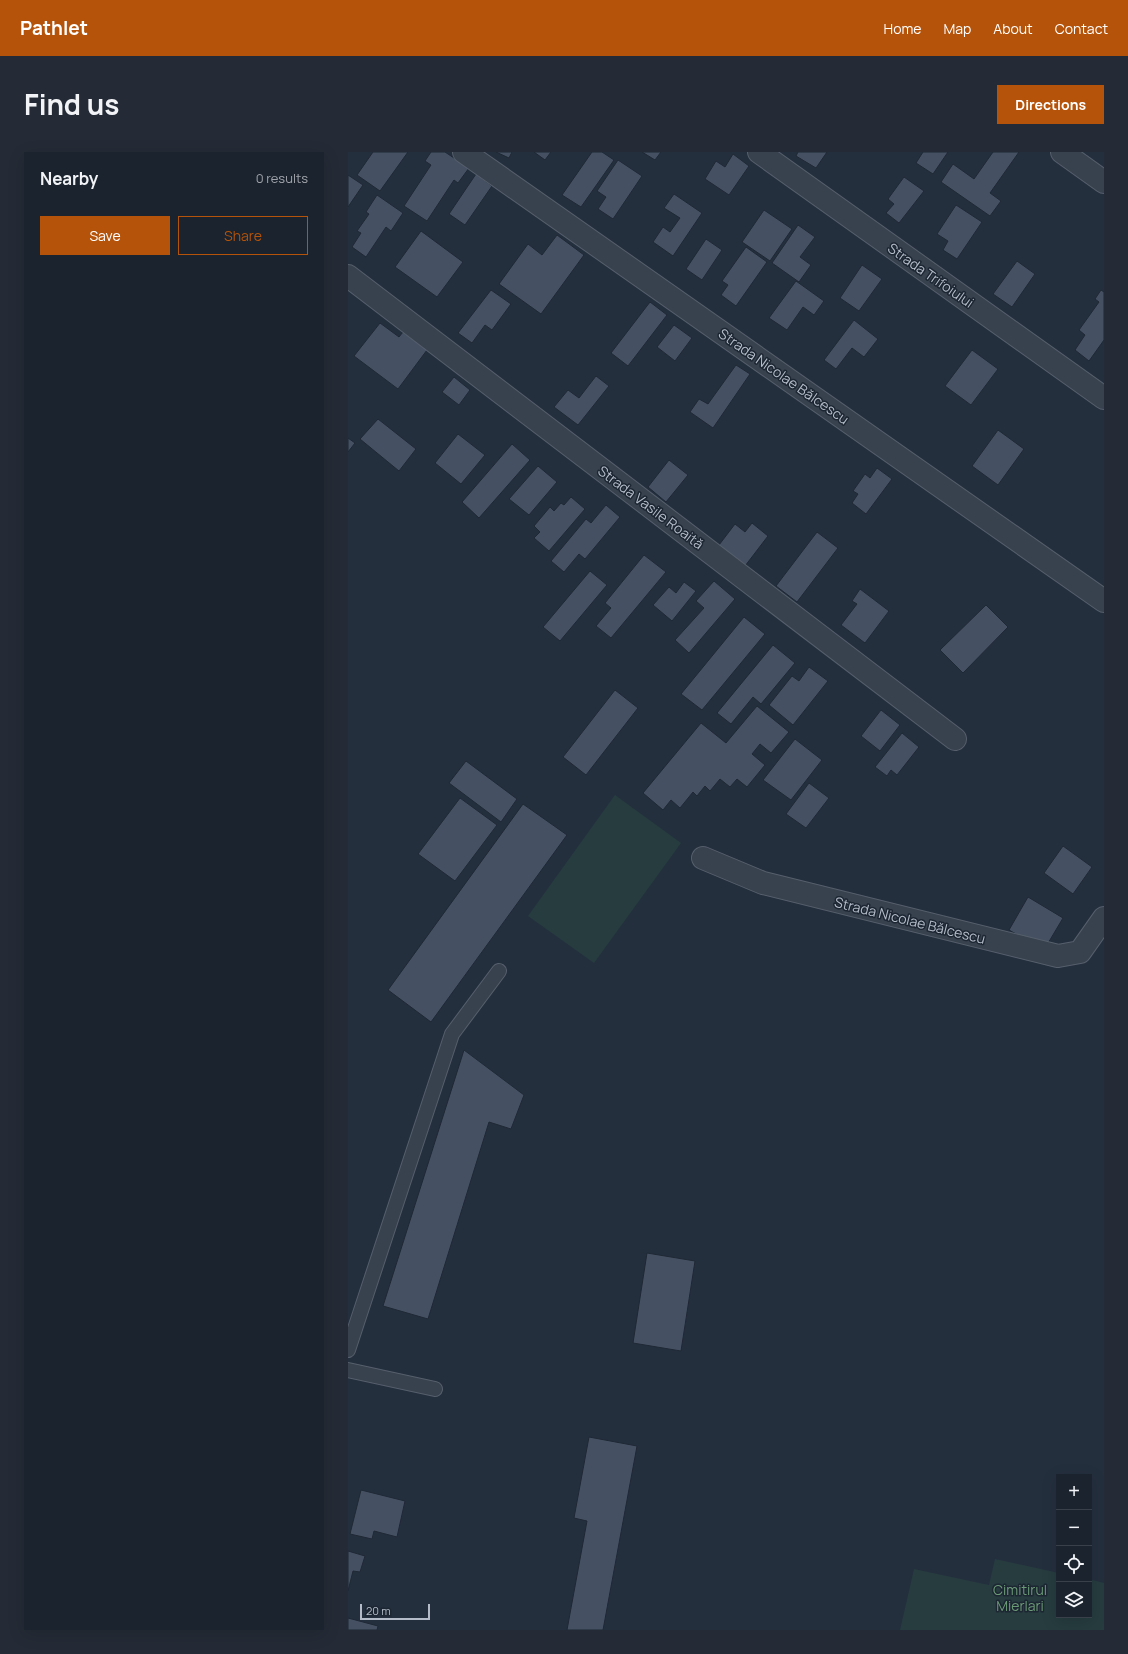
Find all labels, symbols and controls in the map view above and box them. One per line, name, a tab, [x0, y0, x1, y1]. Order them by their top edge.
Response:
text: Pathlet	[20, 15, 88, 41]
text: Home	[884, 19, 921, 38]
text: Map	[943, 19, 971, 38]
text: About	[993, 19, 1033, 38]
text: Contact	[1055, 19, 1108, 38]
text: Find us	[24, 85, 119, 123]
button: Directions	[997, 85, 1104, 124]
text: Nearby	[40, 167, 98, 190]
text: 0 results	[256, 169, 308, 187]
button: Save	[40, 216, 170, 255]
button: Share	[178, 216, 308, 255]
street label: Strada Trifoiului	[884, 238, 978, 312]
street label: Strada Nicolae Bălcescu	[715, 324, 853, 428]
street label: Strada Vasile Roaită	[594, 461, 708, 553]
street label: Strada Nicolae Bălcescu	[832, 892, 988, 948]
map controls	[1056, 1474, 1092, 1618]
button: +	[1056, 1474, 1092, 1510]
button: −	[1056, 1510, 1092, 1546]
button: locate	[1056, 1546, 1092, 1582]
park label: Cimitirul Mierlari	[993, 1580, 1047, 1615]
button: layers	[1056, 1582, 1092, 1618]
scale bar	[360, 1602, 430, 1621]
text: 20 m	[366, 1603, 391, 1618]

